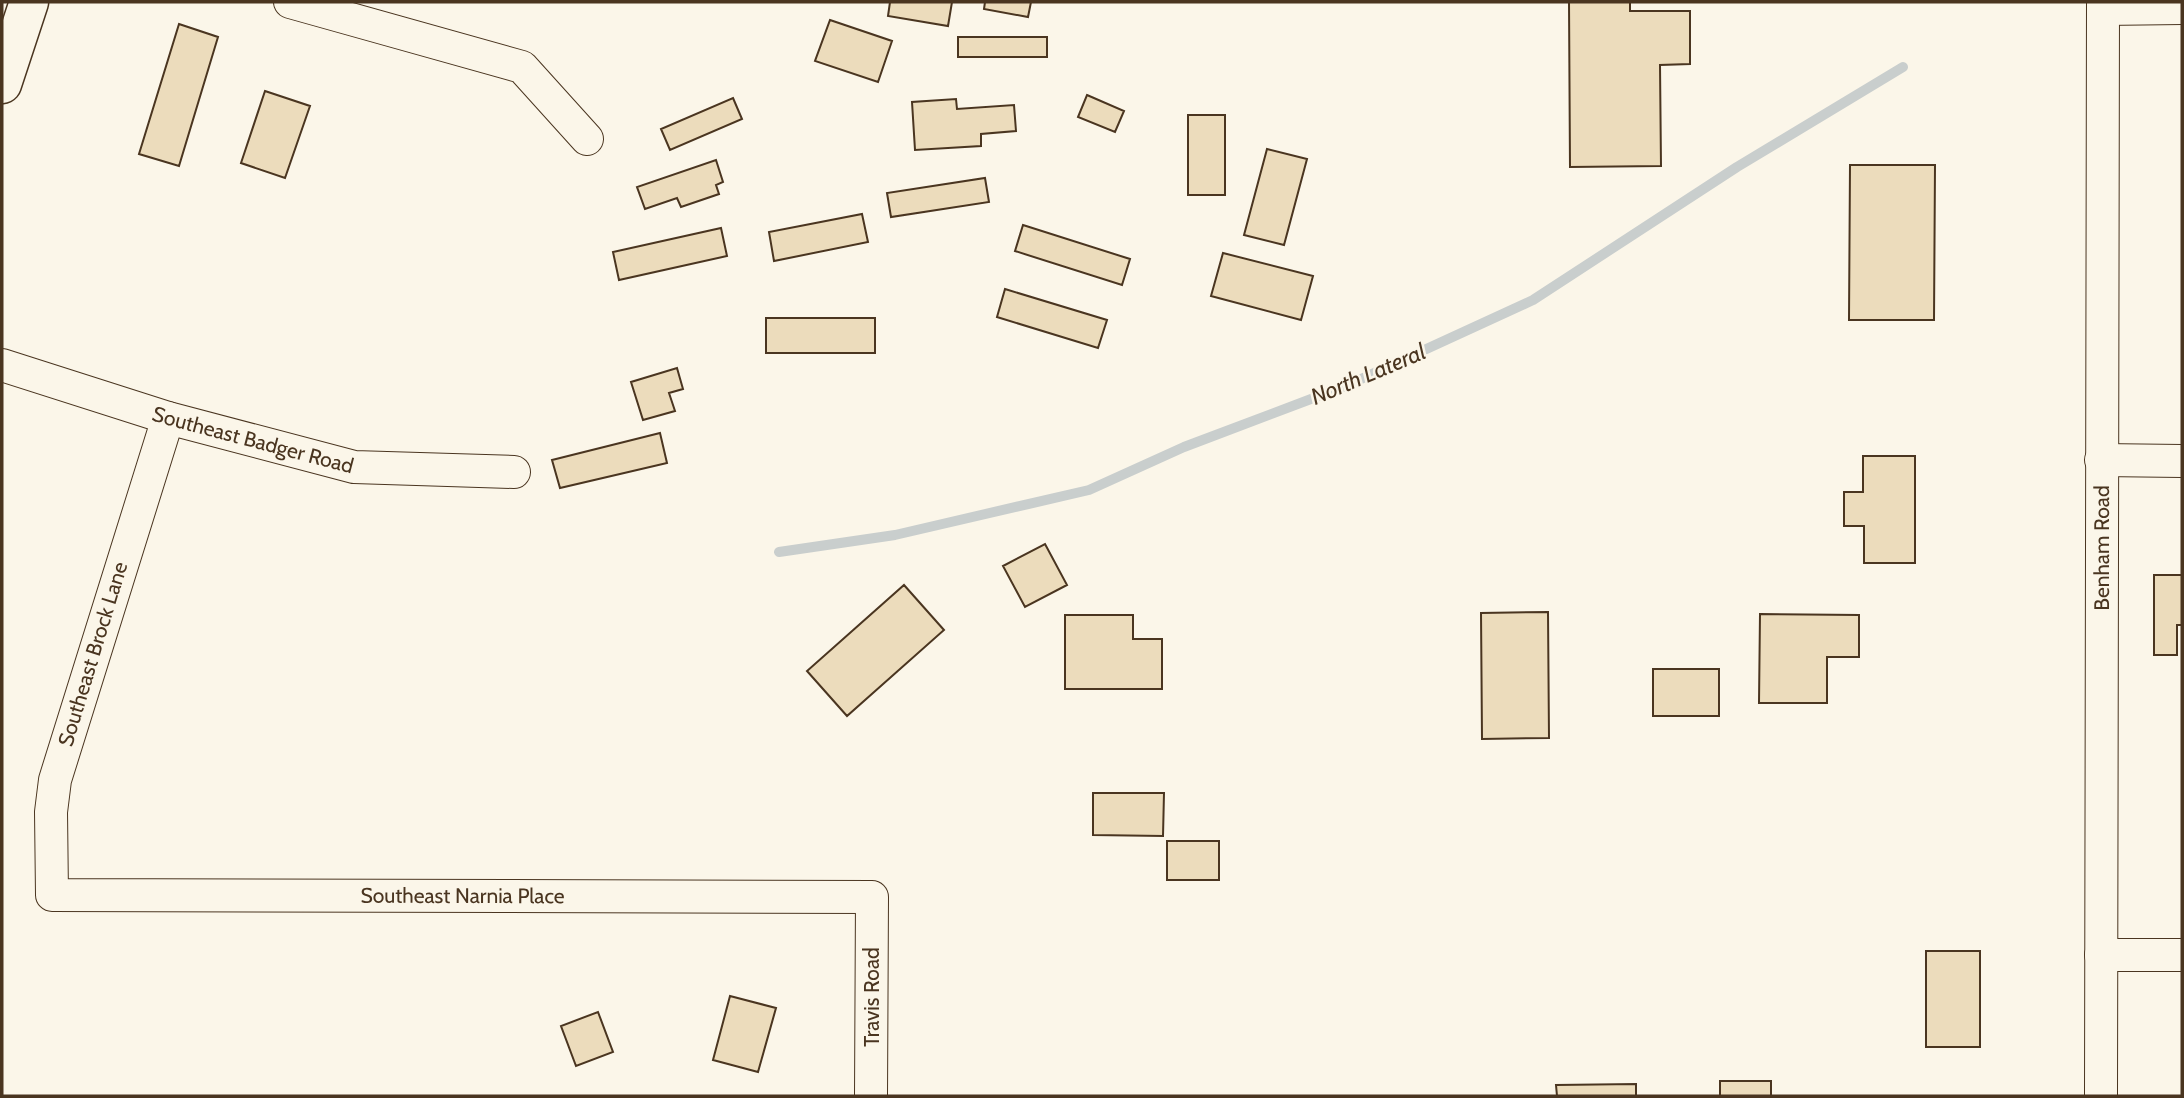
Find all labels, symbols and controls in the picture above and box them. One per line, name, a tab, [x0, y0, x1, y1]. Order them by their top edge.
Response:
water label: North Lateral	[1306, 337, 1430, 411]
street label: Southeast Badger Road	[149, 401, 356, 478]
street label: Benham Road	[2089, 485, 2114, 611]
street label: Southeast Brock Lane	[53, 558, 133, 749]
street label: Southeast Narnia Place	[360, 883, 565, 908]
street label: Travis Road	[859, 947, 884, 1047]

